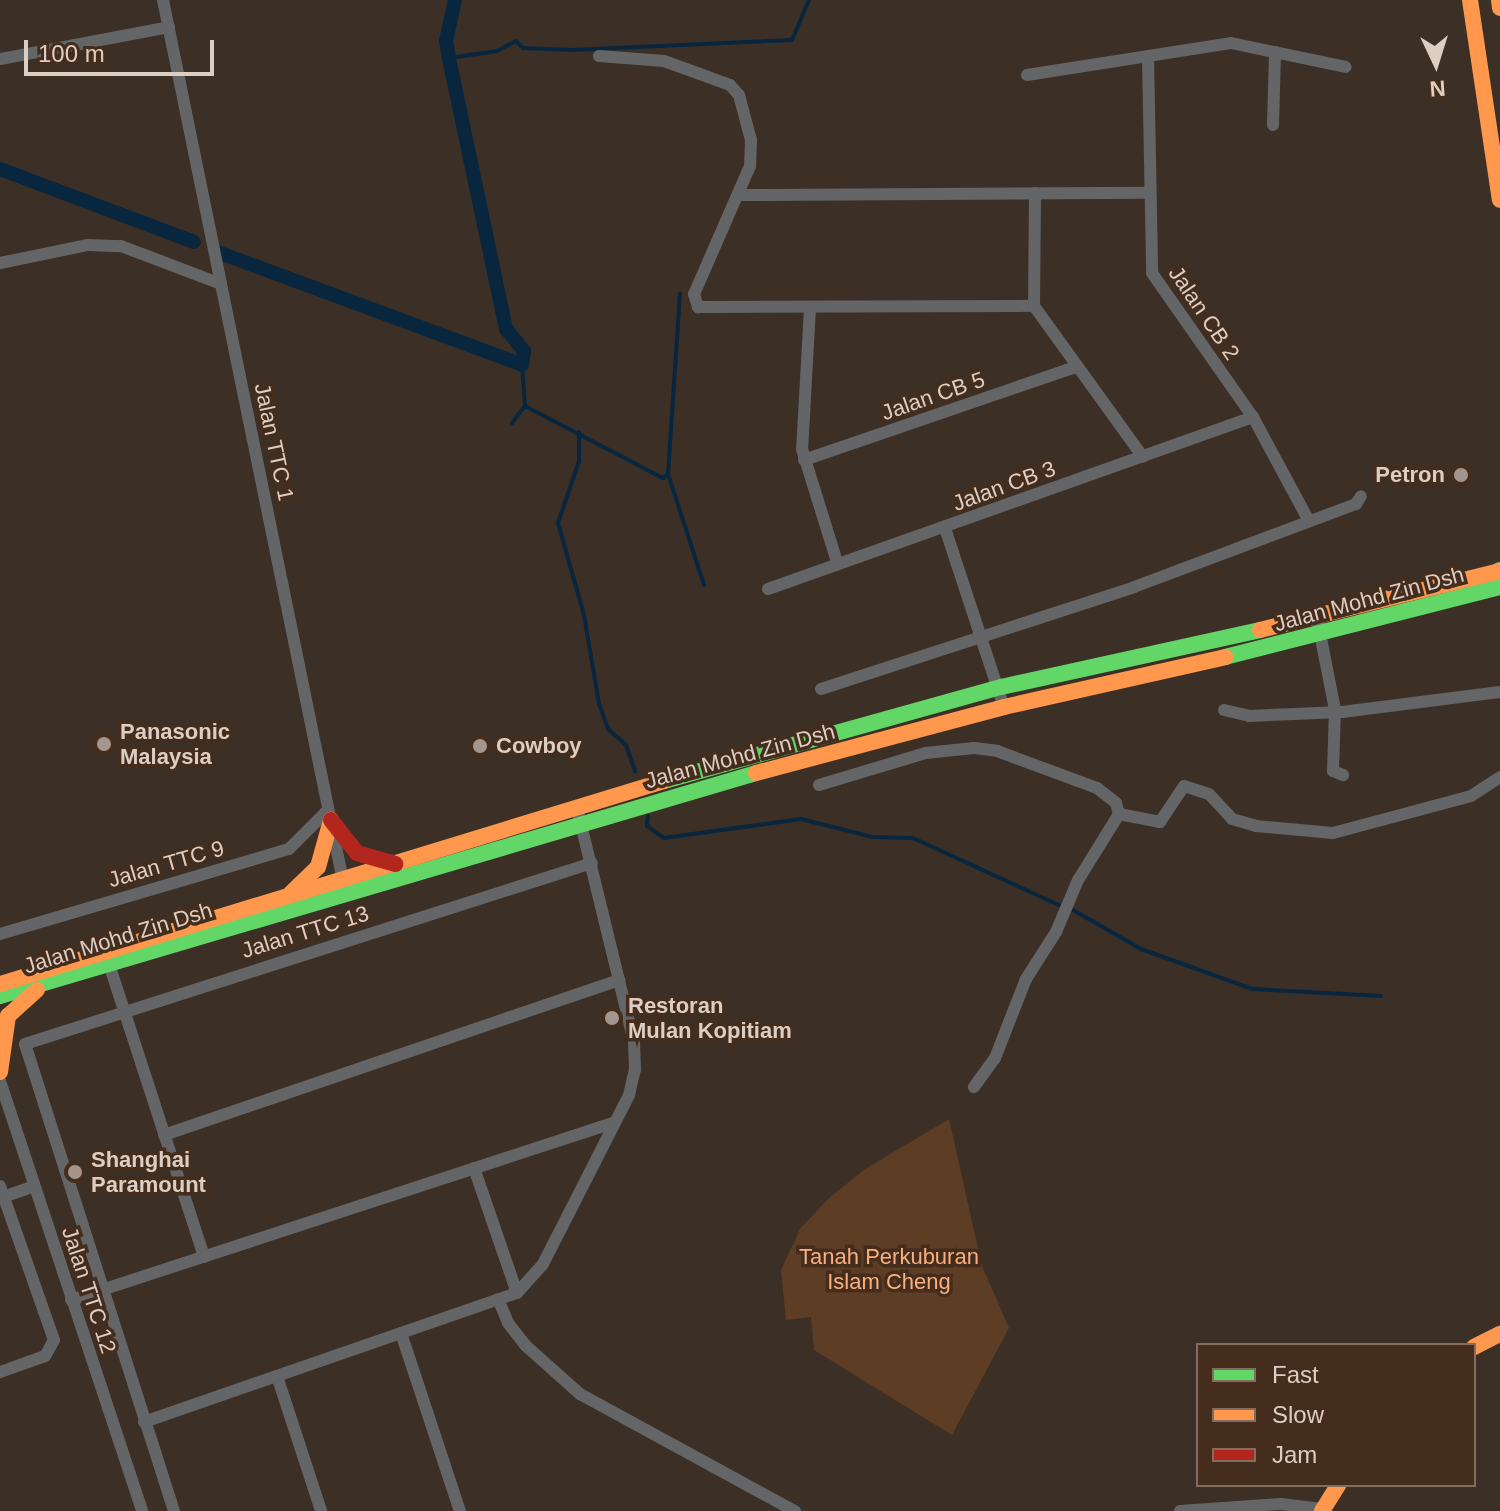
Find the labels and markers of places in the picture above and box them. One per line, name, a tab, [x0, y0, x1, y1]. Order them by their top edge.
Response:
place label: Petron	[1375, 462, 1445, 488]
marker: Petron	[1452, 466, 1470, 484]
place label: Panasonic Malaysia	[120, 718, 230, 770]
place label: Cowboy	[496, 733, 582, 759]
marker: Panasonic Malaysia	[95, 735, 113, 753]
marker: Cowboy	[471, 737, 489, 755]
place label: Restoran Mulan Kopitiam	[628, 992, 792, 1044]
marker: Restoran Mulan Kopitiam	[603, 1009, 621, 1027]
place label: Shanghai Paramount	[91, 1146, 206, 1198]
marker: Shanghai Paramount	[66, 1163, 84, 1181]

